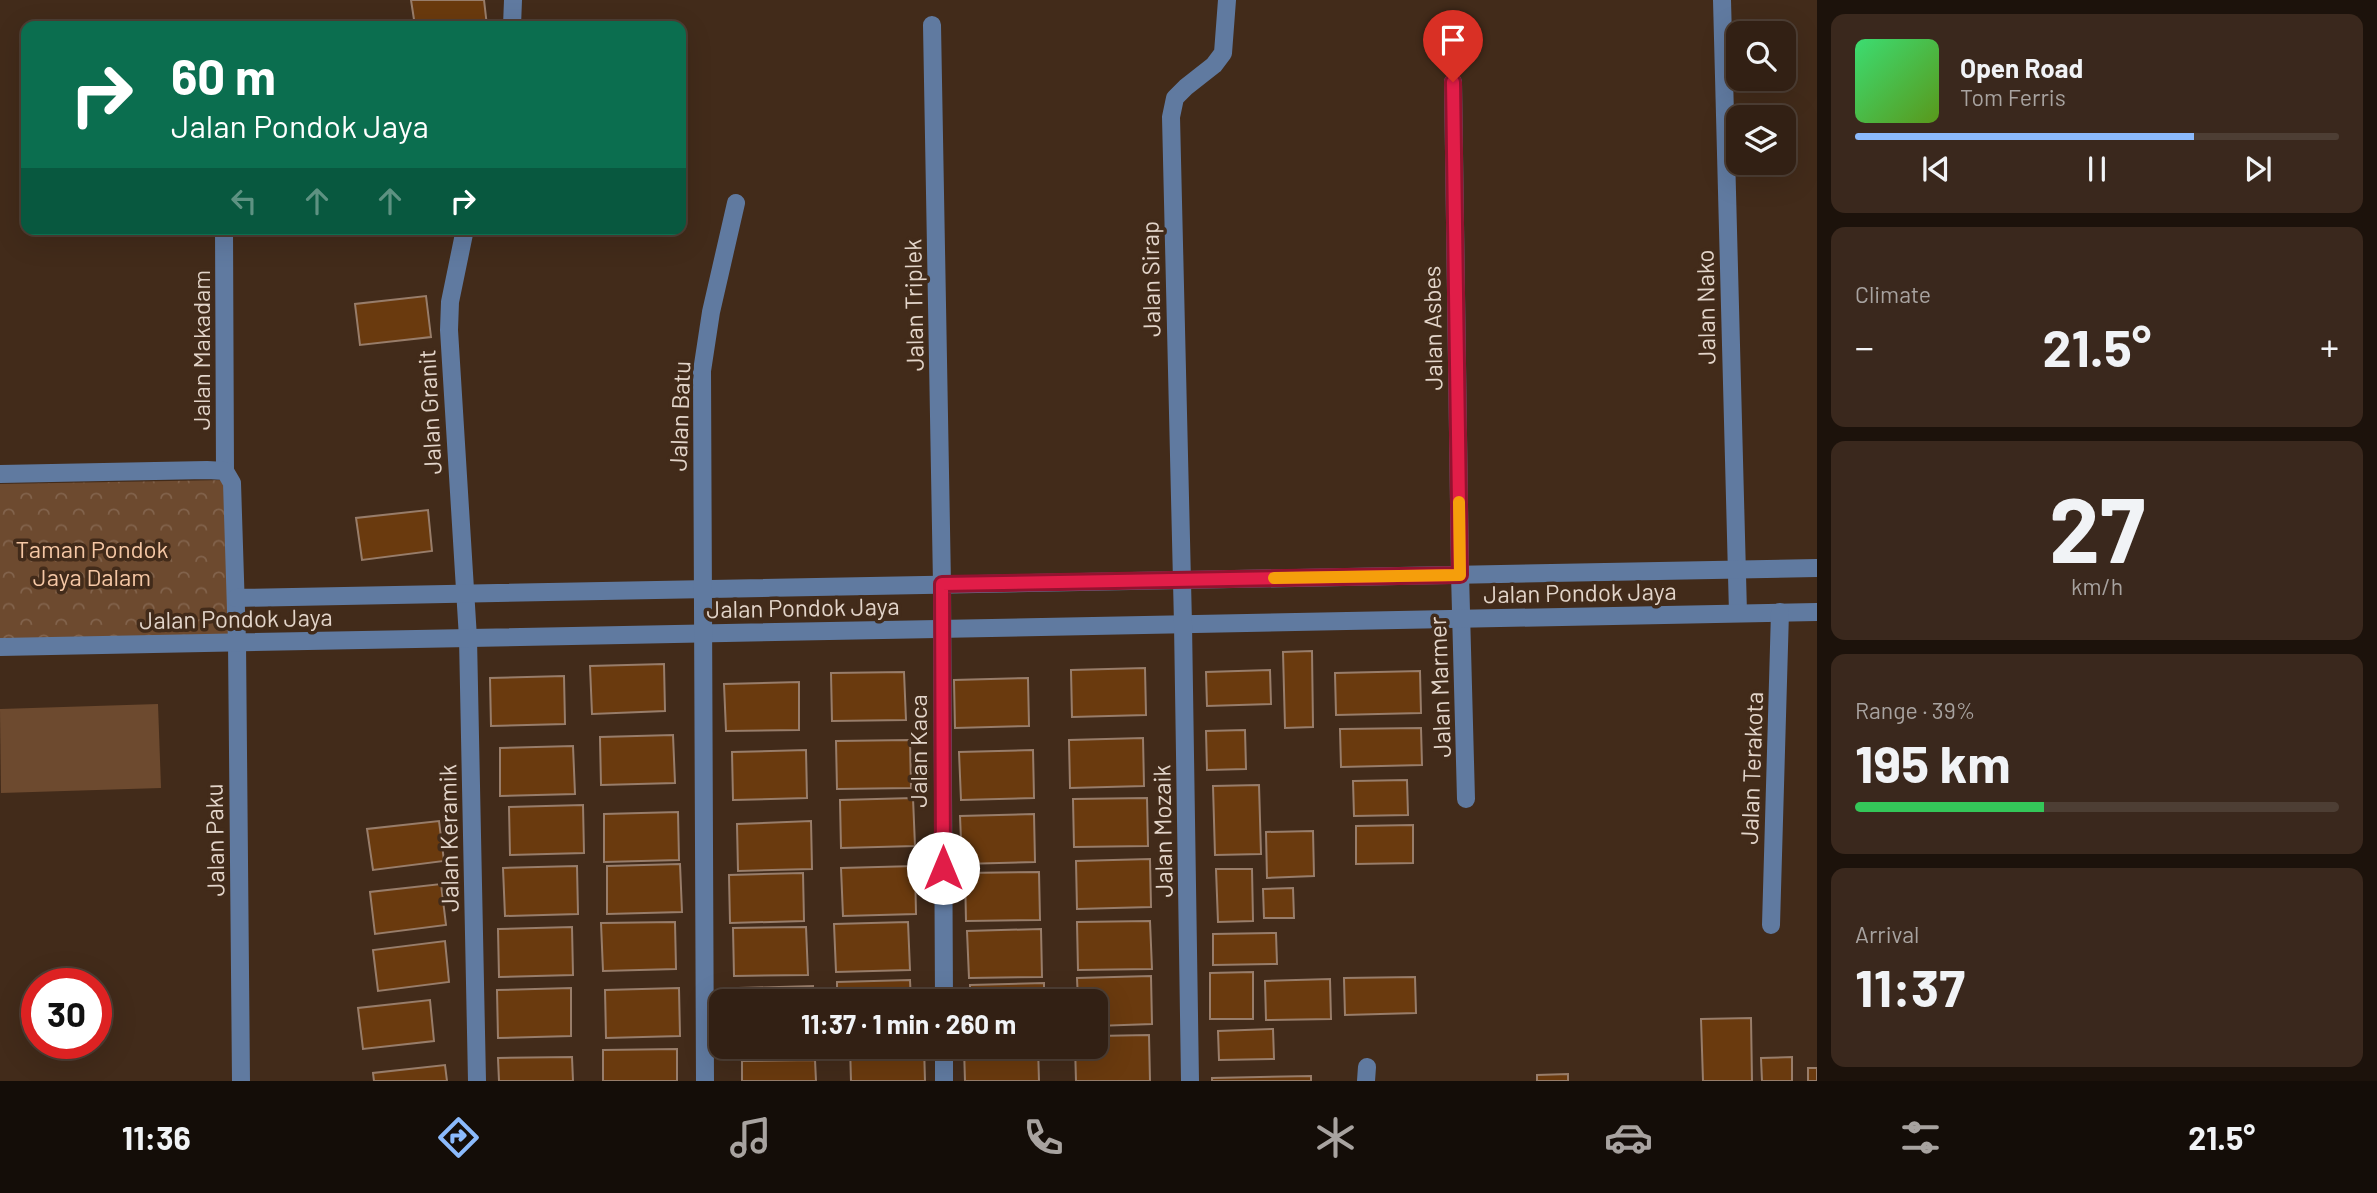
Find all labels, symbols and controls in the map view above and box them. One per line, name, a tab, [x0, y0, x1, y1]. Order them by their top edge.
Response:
pin	[1423, 10, 1483, 82]
icon: arrive	[1434, 21, 1472, 59]
map controls	[1726, 21, 1796, 175]
button: search	[1726, 21, 1796, 91]
text: 60 m	[171, 46, 276, 105]
icon: right	[56, 49, 147, 140]
text: Open Road	[1960, 52, 2083, 83]
text: Tom Ferris	[1960, 83, 2066, 111]
button: layers	[1726, 105, 1796, 175]
text: Jalan Pondok Jaya	[171, 106, 429, 144]
icon: previous	[1917, 150, 1955, 188]
icon: pause	[2078, 150, 2116, 188]
icon: next	[2239, 150, 2277, 188]
icon: left	[225, 182, 263, 220]
icon: ahead	[298, 182, 336, 220]
icon: ahead	[371, 182, 409, 220]
icon: right	[444, 182, 482, 220]
street label: Jalan Sirap	[1134, 221, 1166, 337]
street label: Jalan Triplek	[897, 239, 929, 371]
street label: Jalan Nako	[1690, 249, 1720, 365]
street label: Jalan Asbes	[1416, 265, 1448, 391]
street label: Jalan Makadam	[186, 270, 215, 430]
text: Climate	[1855, 280, 1931, 308]
text: 21.5°	[2043, 315, 2151, 377]
text: −	[1855, 323, 1874, 369]
text: +	[2320, 323, 2339, 369]
street label: Jalan Granit	[411, 349, 447, 475]
street label: Jalan Batu	[663, 360, 695, 472]
text: 27	[2049, 472, 2145, 581]
park label: Taman Pondok Jaya Dalam	[15, 534, 169, 591]
text: km/h	[2071, 572, 2123, 600]
street label: Jalan Pondok Jaya	[1483, 576, 1677, 608]
street label: Jalan Pondok Jaya	[706, 591, 900, 623]
street label: Jalan Pondok Jaya	[139, 602, 333, 634]
street label: Jalan Marmer	[1422, 616, 1456, 758]
street label: Jalan Terakota	[1734, 691, 1768, 845]
street label: Jalan Kaca	[903, 694, 932, 808]
text: Range · 39%	[1855, 696, 1975, 724]
text: 195 km	[1855, 731, 2011, 793]
street label: Jalan Keramik	[432, 764, 464, 912]
street label: Jalan Mozaik	[1146, 764, 1178, 898]
street label: Jalan Paku	[199, 783, 229, 897]
position arrow	[906, 831, 980, 905]
text: Arrival	[1855, 920, 1919, 948]
text: 11:37	[1855, 955, 1965, 1017]
speed limit sign: 30	[21, 968, 112, 1059]
text: 11:37 · 1 min · 260 m	[801, 1008, 1016, 1039]
icon: directions	[434, 1113, 483, 1162]
icon: music	[726, 1113, 775, 1162]
icon: phone	[1019, 1113, 1068, 1162]
icon: climate	[1311, 1113, 1360, 1162]
icon: car	[1604, 1113, 1653, 1162]
icon: filters	[1896, 1113, 1945, 1162]
text: 11:36	[122, 1118, 191, 1156]
text: 21.5°	[2188, 1118, 2255, 1156]

